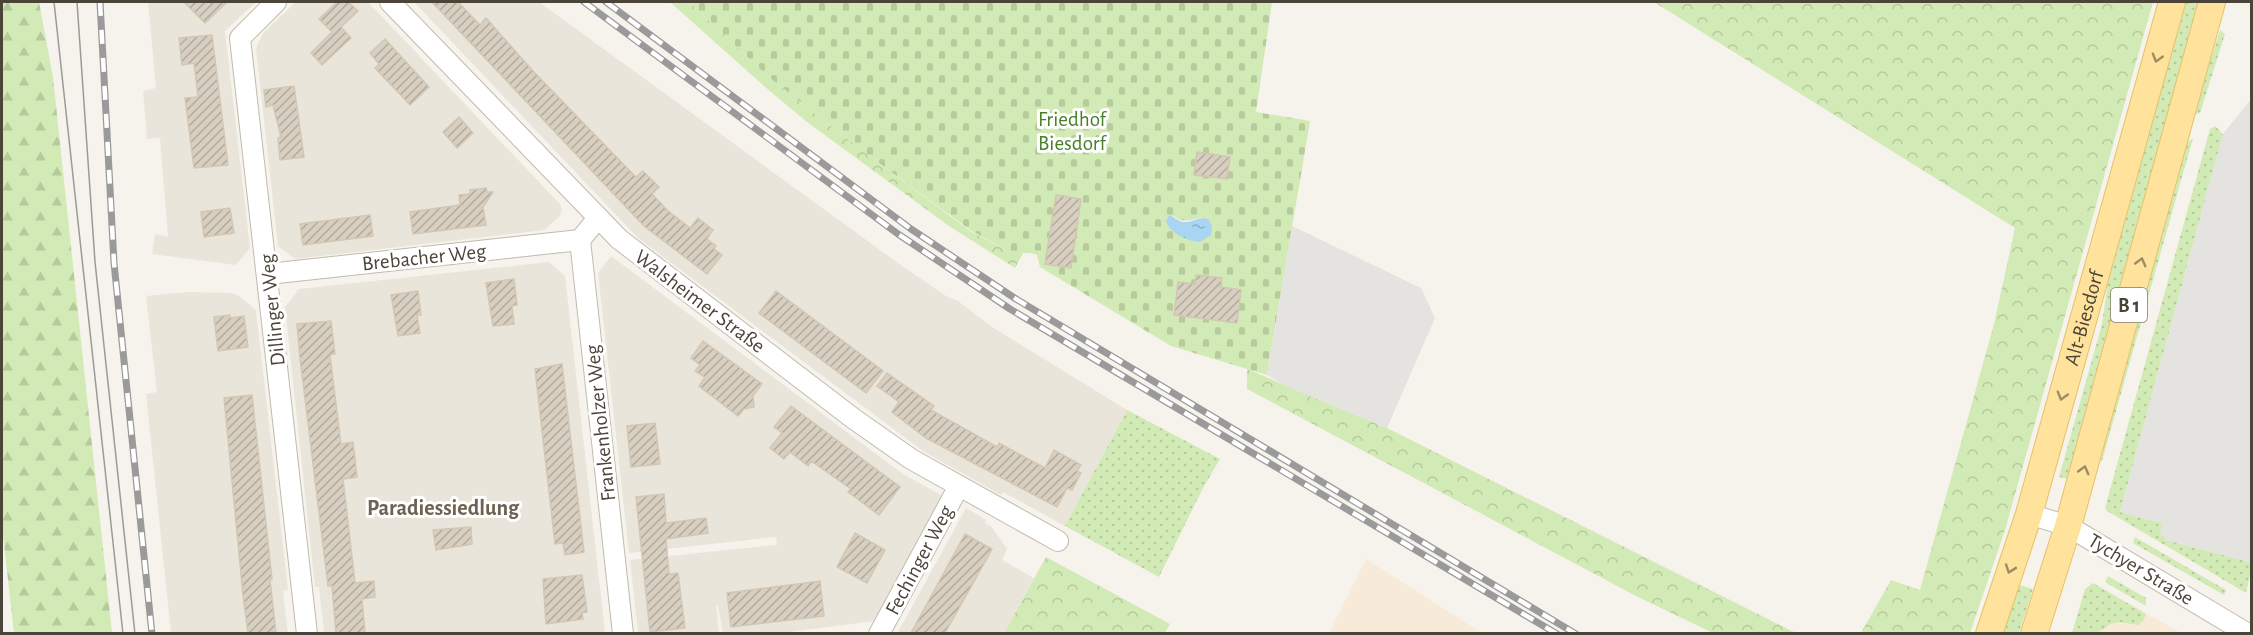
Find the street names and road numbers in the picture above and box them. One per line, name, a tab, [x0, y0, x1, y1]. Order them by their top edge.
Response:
street label: Brebacher Weg	[361, 240, 488, 274]
street label: Walsheimer Straße	[631, 246, 769, 357]
street label: Dillinger Weg	[256, 252, 289, 367]
street label: Alt-Biesdorf	[2061, 267, 2108, 368]
road number: B 1	[2111, 288, 2147, 322]
street label: Frankenholzer Weg	[582, 343, 619, 502]
street label: Fechinger Weg	[882, 501, 957, 618]
street label: Tychyer Straße	[2084, 530, 2197, 609]

